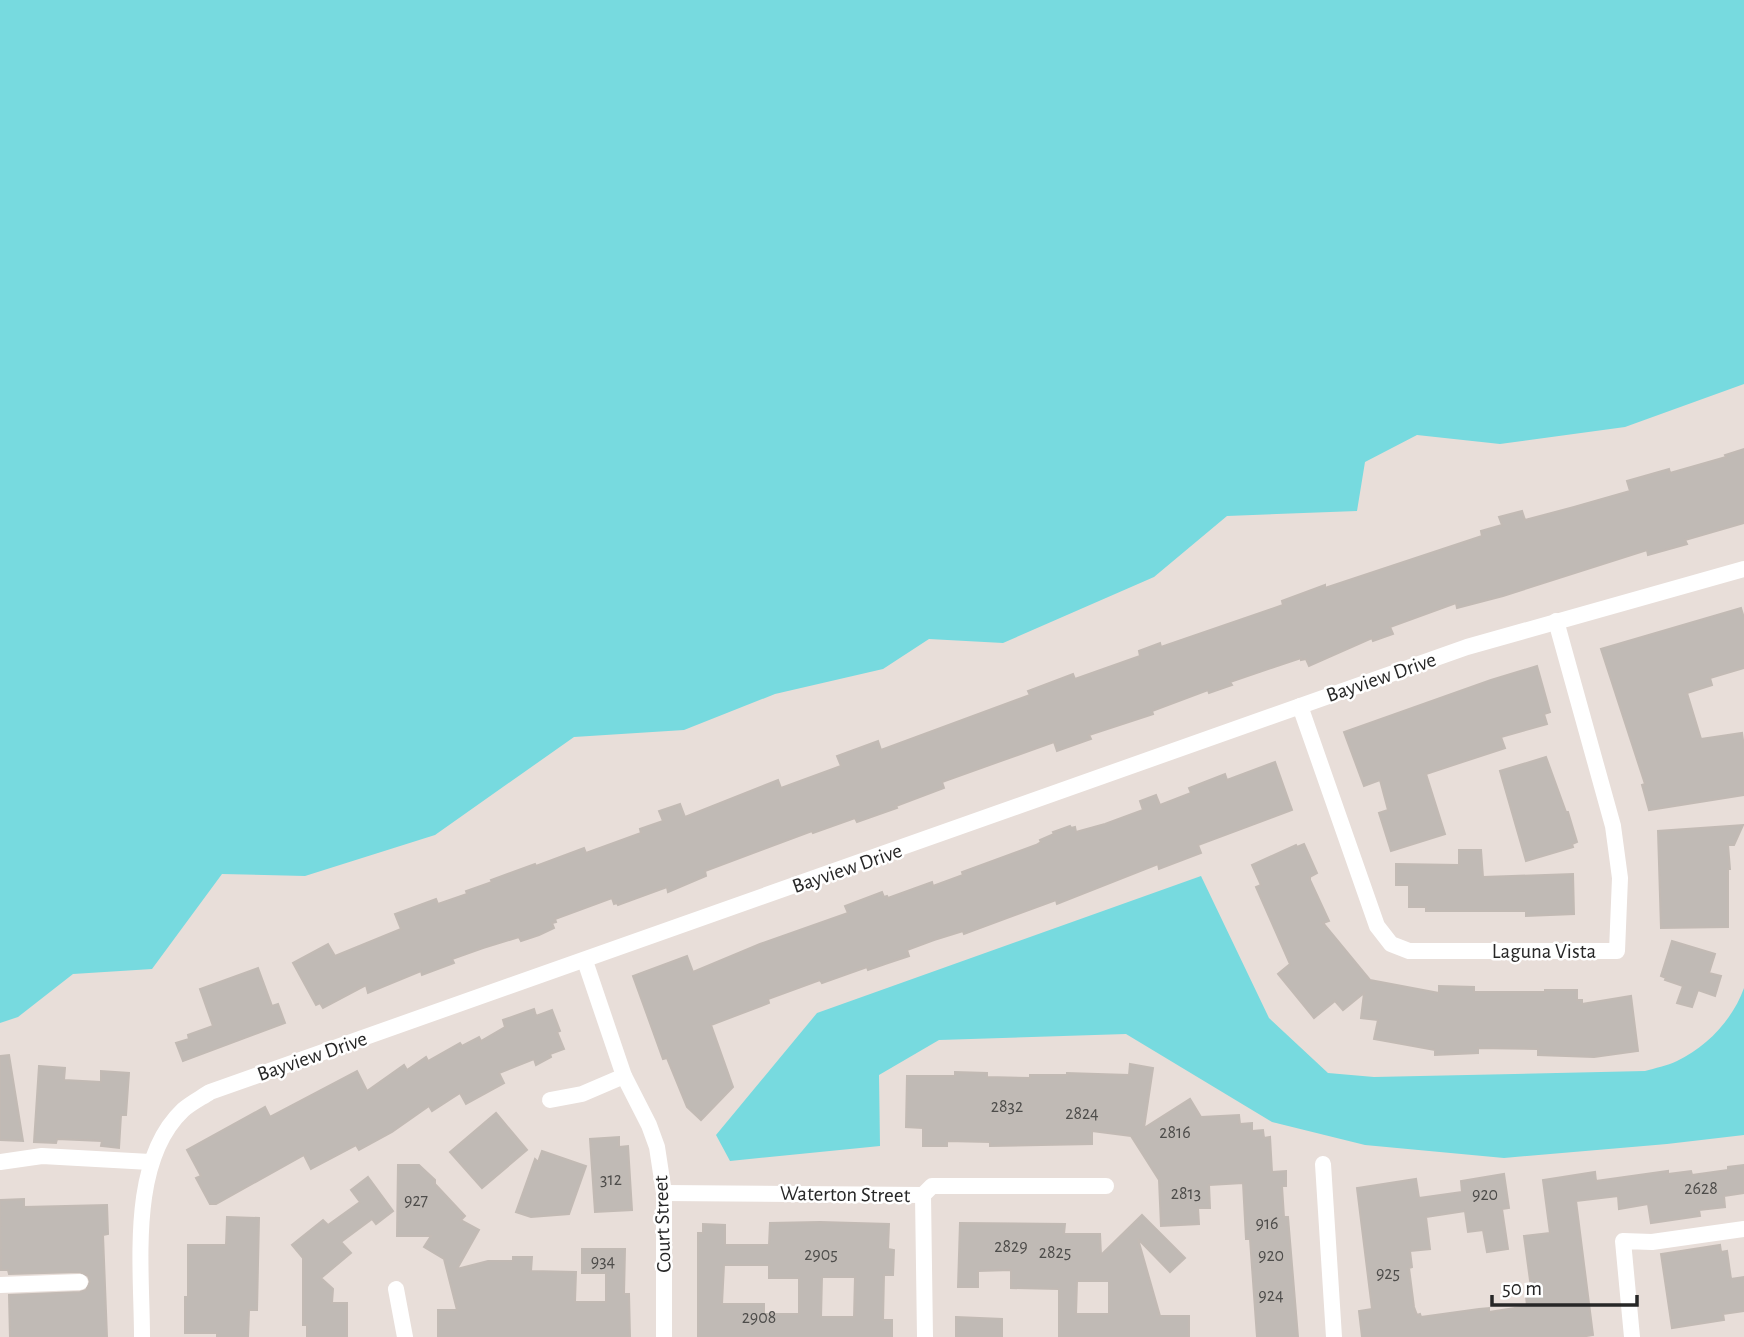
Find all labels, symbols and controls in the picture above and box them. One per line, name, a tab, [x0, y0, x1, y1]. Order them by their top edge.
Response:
street label: Bayview Drive	[1324, 649, 1439, 706]
street label: Bayview Drive	[790, 840, 905, 897]
street label: Laguna Vista	[1492, 941, 1596, 962]
street label: Bayview Drive	[255, 1028, 370, 1085]
house number: 2832	[991, 1098, 1023, 1116]
house number: 2824	[1065, 1105, 1099, 1123]
house number: 2816	[1159, 1124, 1191, 1142]
house number: 312	[600, 1171, 622, 1189]
street label: Court Street	[650, 1175, 675, 1273]
house number: 2628	[1684, 1180, 1718, 1198]
street label: Waterton Street	[780, 1183, 911, 1206]
house number: 2813	[1171, 1185, 1201, 1203]
house number: 920	[1472, 1186, 1498, 1204]
house number: 927	[404, 1192, 428, 1210]
house number: 916	[1255, 1215, 1279, 1233]
house number: 2829	[994, 1238, 1028, 1256]
house number: 2825	[1039, 1244, 1071, 1262]
house number: 2905	[804, 1246, 838, 1264]
house number: 920	[1258, 1247, 1284, 1265]
house number: 934	[591, 1253, 616, 1271]
scale bar	[1492, 1264, 1637, 1308]
house number: 925	[1376, 1265, 1400, 1283]
text: 50 m	[1502, 1278, 1542, 1299]
house number: 924	[1258, 1287, 1284, 1305]
house number: 2908	[742, 1309, 776, 1327]

